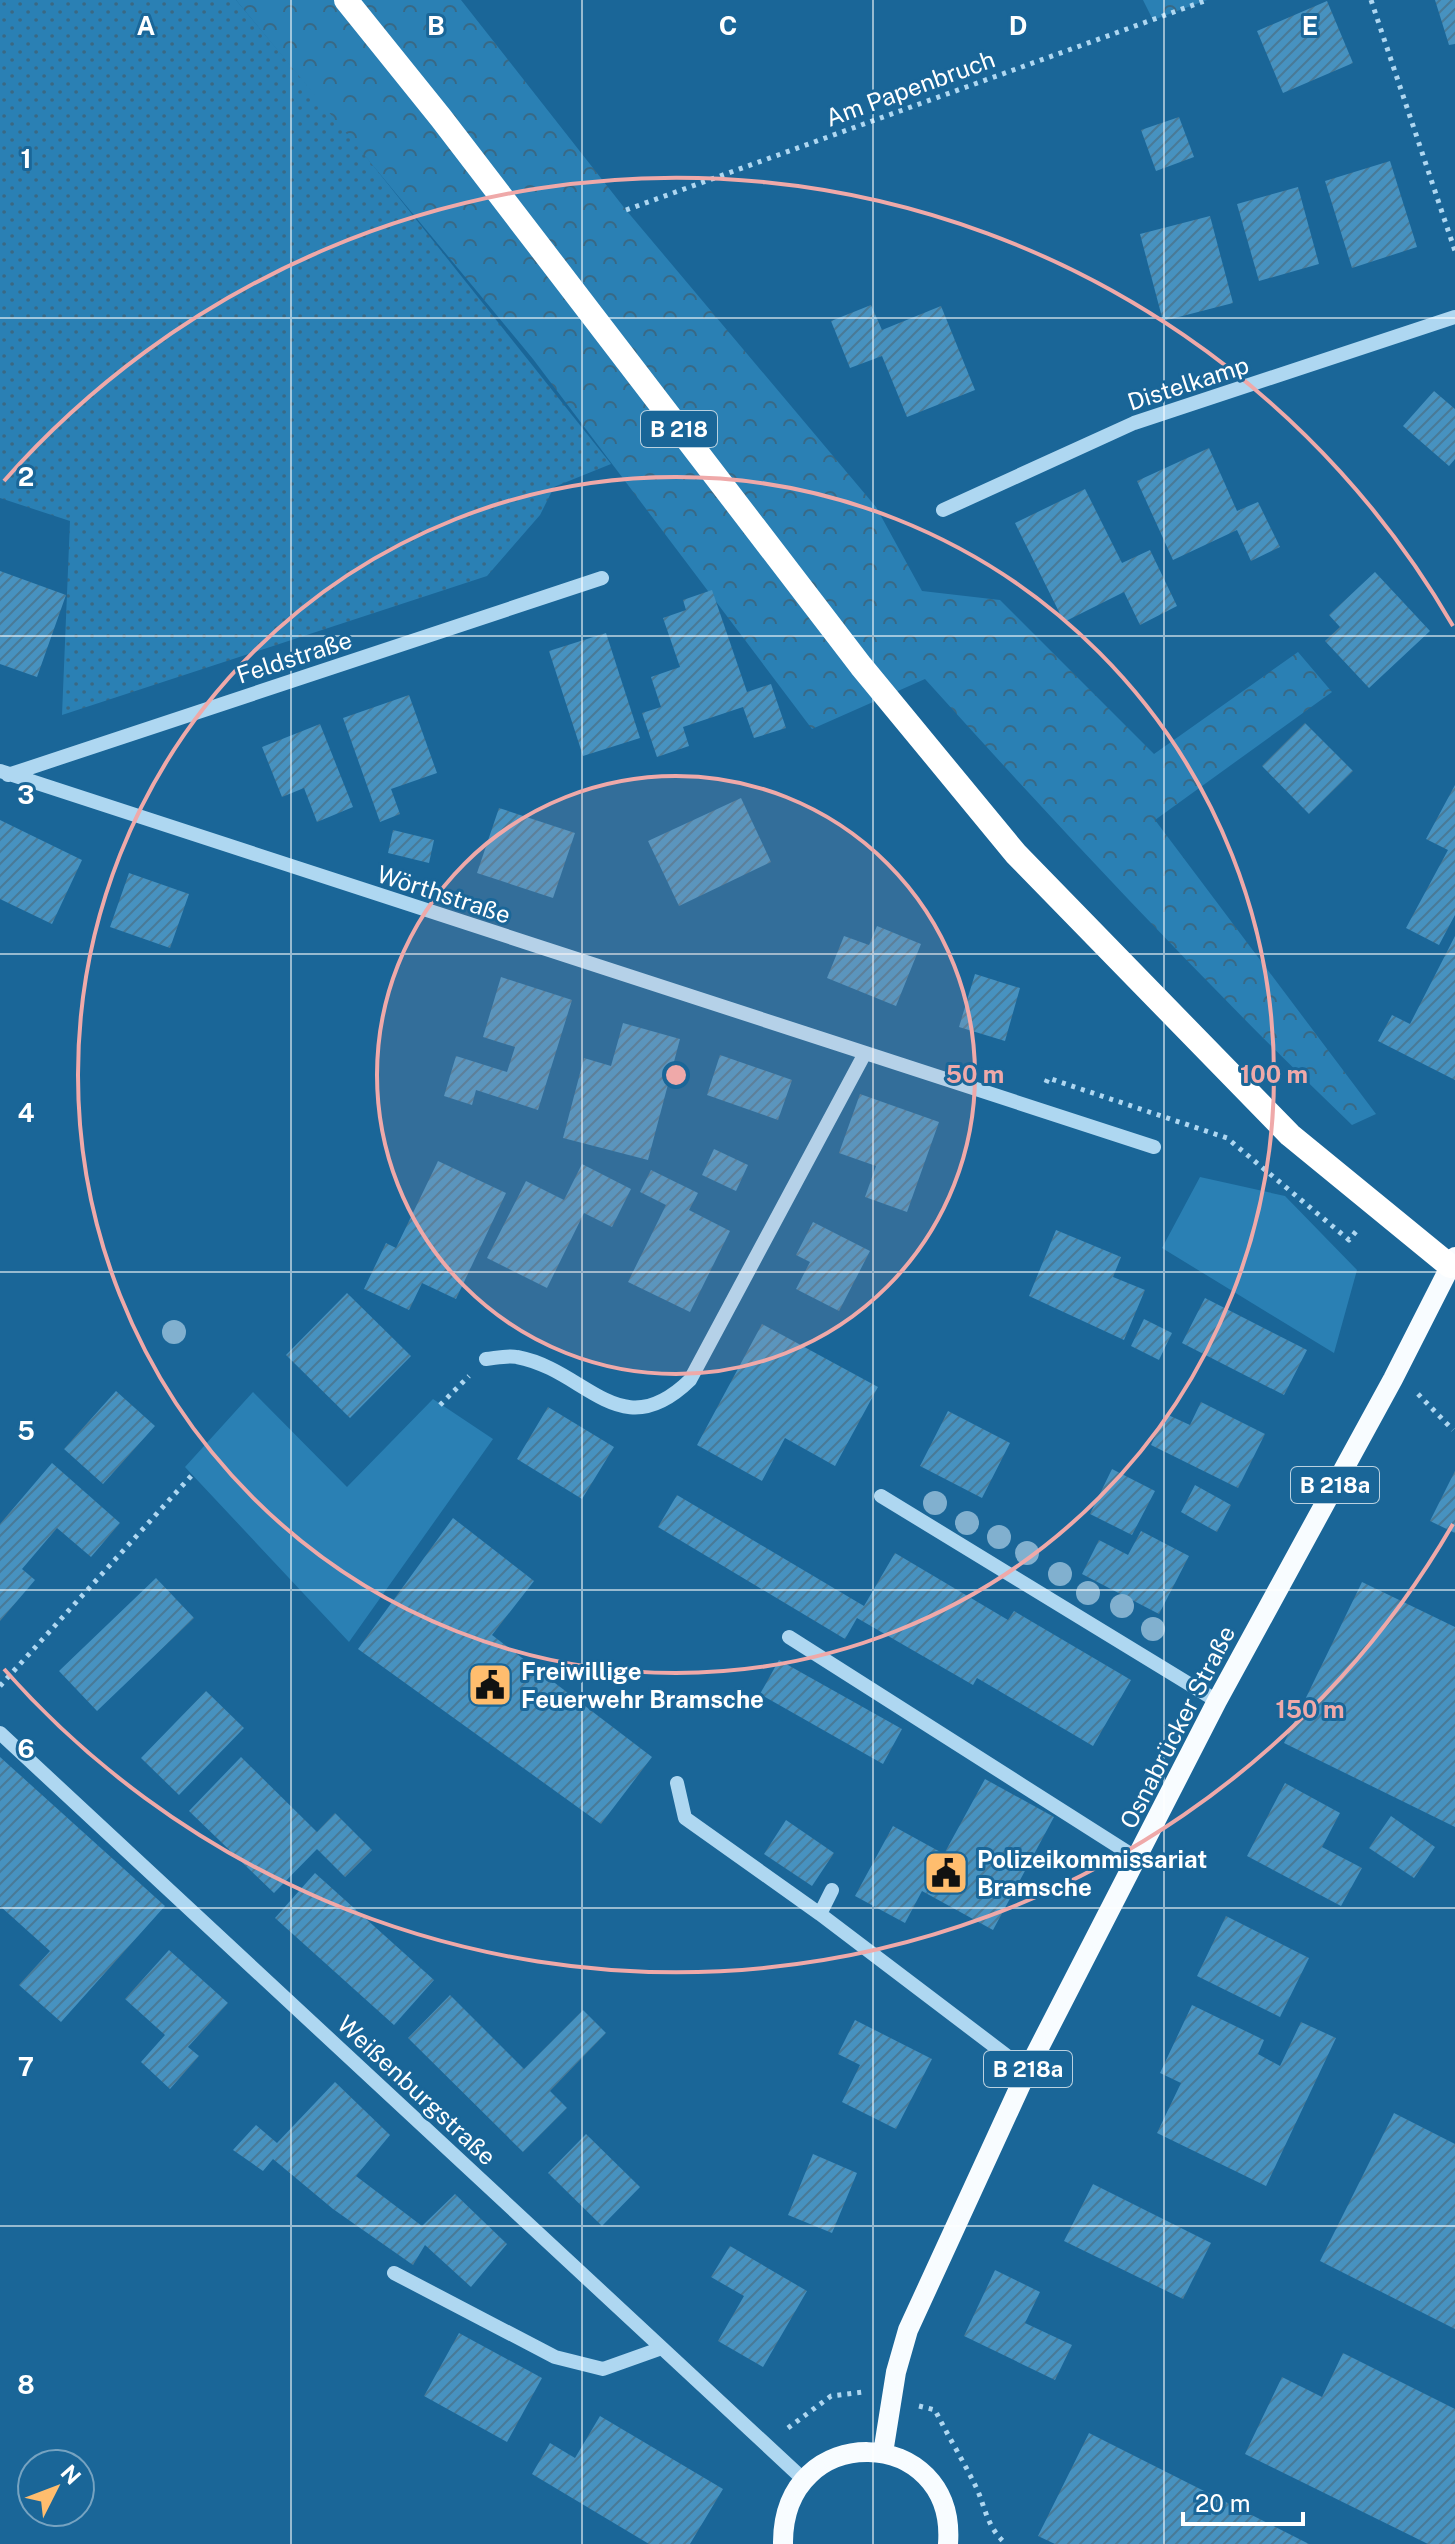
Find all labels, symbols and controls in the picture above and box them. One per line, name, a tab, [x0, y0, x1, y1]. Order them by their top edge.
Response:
text: A	[137, 10, 156, 41]
text: B	[427, 10, 445, 41]
text: C	[719, 10, 737, 41]
text: D	[1009, 10, 1027, 41]
text: E	[1302, 10, 1318, 41]
street label: Am Papenbruch	[822, 44, 998, 132]
text: 1	[20, 143, 32, 174]
street label: Distelkamp	[1124, 350, 1252, 416]
road number: B 218	[641, 411, 717, 447]
text: 2	[18, 461, 34, 492]
street label: Feldstraße	[233, 625, 355, 689]
text: 3	[17, 779, 35, 810]
street label: Wörthstraße	[374, 859, 514, 929]
text: 50 m	[946, 1060, 1004, 1088]
text: 100 m	[1240, 1060, 1308, 1088]
centre of rings	[662, 1061, 690, 1089]
text: 4	[17, 1097, 35, 1128]
text: 5	[17, 1415, 35, 1446]
road number: B 218a	[1291, 1467, 1379, 1503]
street label: Osnabrücker Straße	[1114, 1621, 1240, 1833]
place label: Freiwillige Feuerwehr Bramsche	[521, 1657, 764, 1713]
public building icon: Freiwillige Feuerwehr Bramsche	[466, 1661, 514, 1709]
text: 150 m	[1276, 1695, 1344, 1723]
text: 6	[17, 1733, 35, 1764]
place label: Polizeikommissariat Bramsche	[977, 1845, 1207, 1901]
public building icon: Polizeikommissariat Bramsche	[922, 1849, 970, 1897]
street label: Weißenburgstraße	[332, 2009, 502, 2171]
text: 7	[18, 2051, 34, 2082]
road number: B 218a	[984, 2051, 1072, 2087]
text: 8	[17, 2369, 35, 2400]
north arrow	[16, 2448, 96, 2528]
text: N	[55, 2460, 86, 2490]
scale bar	[1183, 2476, 1303, 2526]
text: 20 m	[1195, 2489, 1251, 2517]

